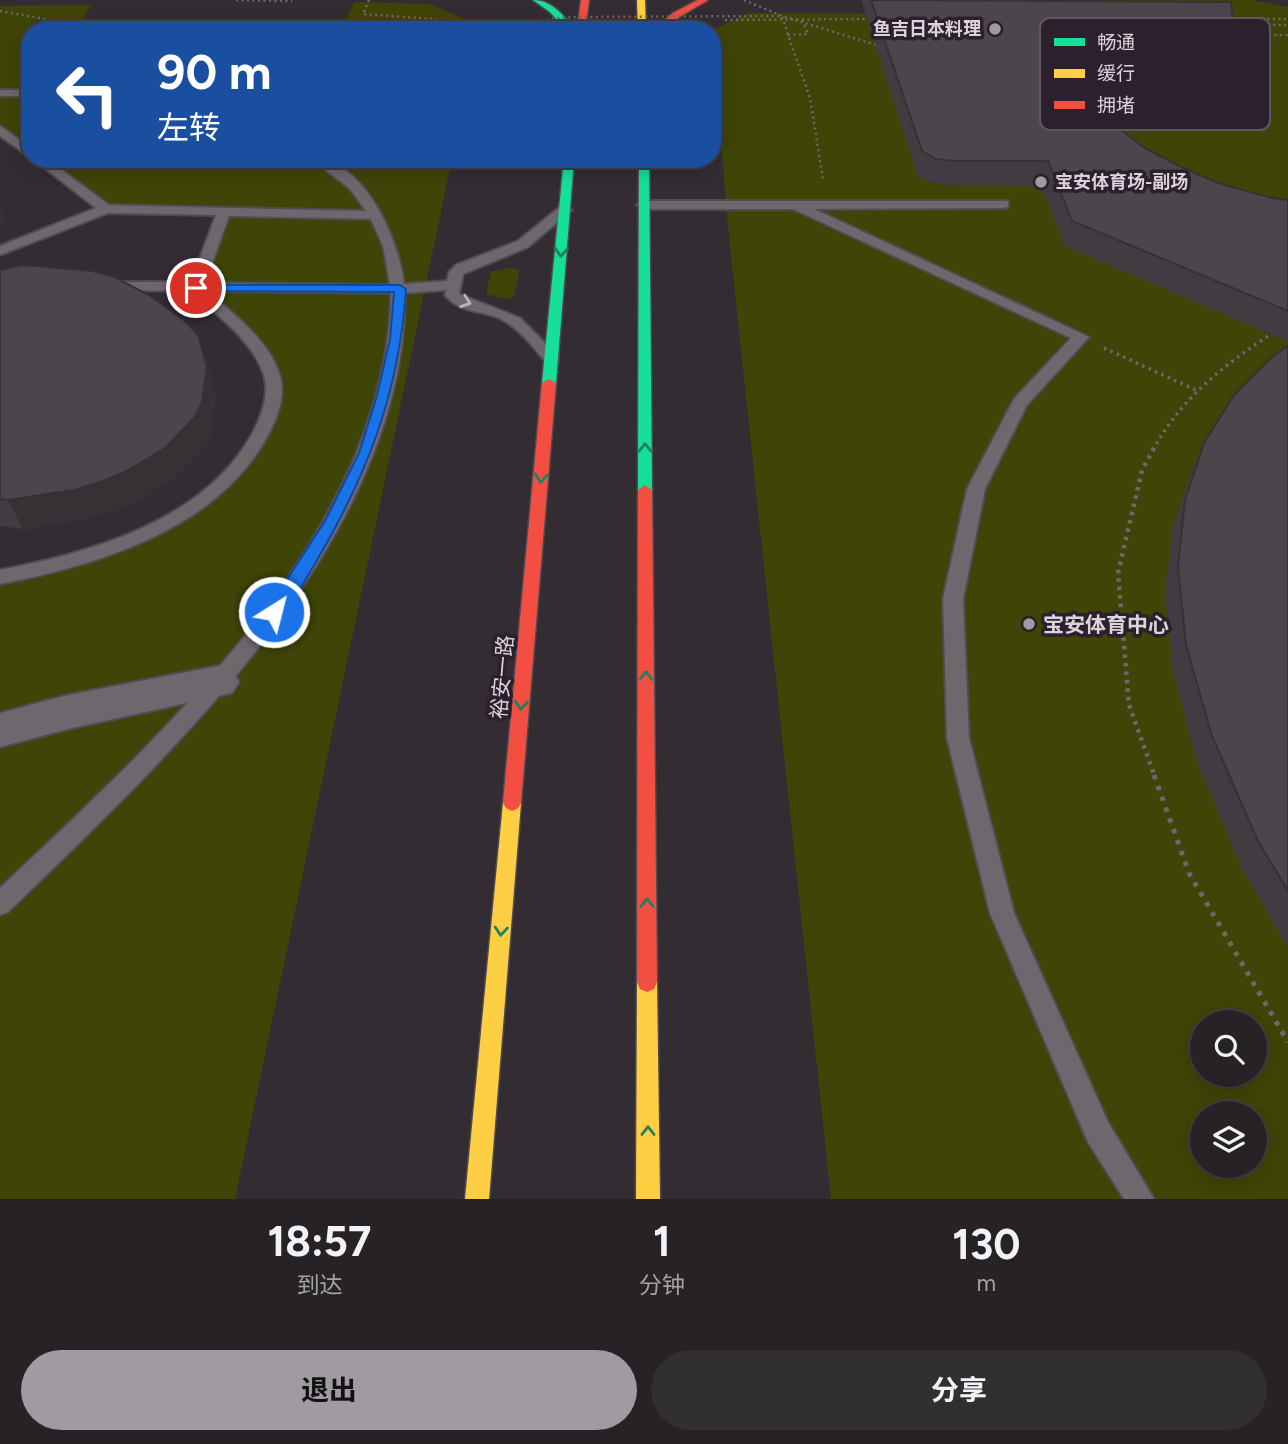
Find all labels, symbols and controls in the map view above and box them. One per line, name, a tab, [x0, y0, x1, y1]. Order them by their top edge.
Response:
place label: 鱼吉日本料理	[873, 18, 981, 40]
legend	[1040, 18, 1270, 130]
marker: 鱼吉日本料理	[987, 21, 1003, 37]
text: 畅通	[1097, 31, 1135, 54]
text: 90 m	[157, 42, 272, 101]
icon: left	[42, 49, 133, 140]
text: 缓行	[1097, 62, 1135, 85]
text: 拥堵	[1097, 94, 1135, 117]
text: 左转	[157, 109, 221, 147]
place label: 宝安体育场-副场	[1055, 171, 1188, 193]
marker: 宝安体育场-副场	[1033, 174, 1049, 190]
one-way arrow	[554, 246, 569, 257]
pin	[166, 258, 226, 318]
icon: arrive	[177, 269, 215, 307]
one-way arrow	[459, 294, 472, 308]
one-way arrow	[637, 443, 653, 453]
one-way arrow	[534, 473, 549, 484]
position arrow	[237, 575, 311, 649]
place label: 宝安体育中心	[1043, 612, 1169, 637]
marker: 宝安体育中心	[1021, 616, 1037, 632]
street label: 裕安一路	[486, 634, 518, 720]
one-way arrow	[638, 670, 654, 681]
one-way arrow	[514, 700, 529, 711]
one-way arrow	[639, 898, 655, 908]
one-way arrow	[494, 926, 509, 937]
map controls	[1190, 1010, 1267, 1178]
button: search	[1190, 1010, 1267, 1087]
button: layers	[1190, 1101, 1267, 1178]
one-way arrow	[640, 1125, 656, 1136]
text: 18:57	[267, 1216, 371, 1267]
text: 1	[653, 1216, 671, 1267]
text: 130	[952, 1219, 1021, 1270]
text: m	[977, 1269, 996, 1297]
text: 到达	[296, 1271, 342, 1299]
text: 分钟	[639, 1271, 685, 1299]
button: 退出	[21, 1350, 637, 1430]
button: 分享	[651, 1350, 1267, 1430]

